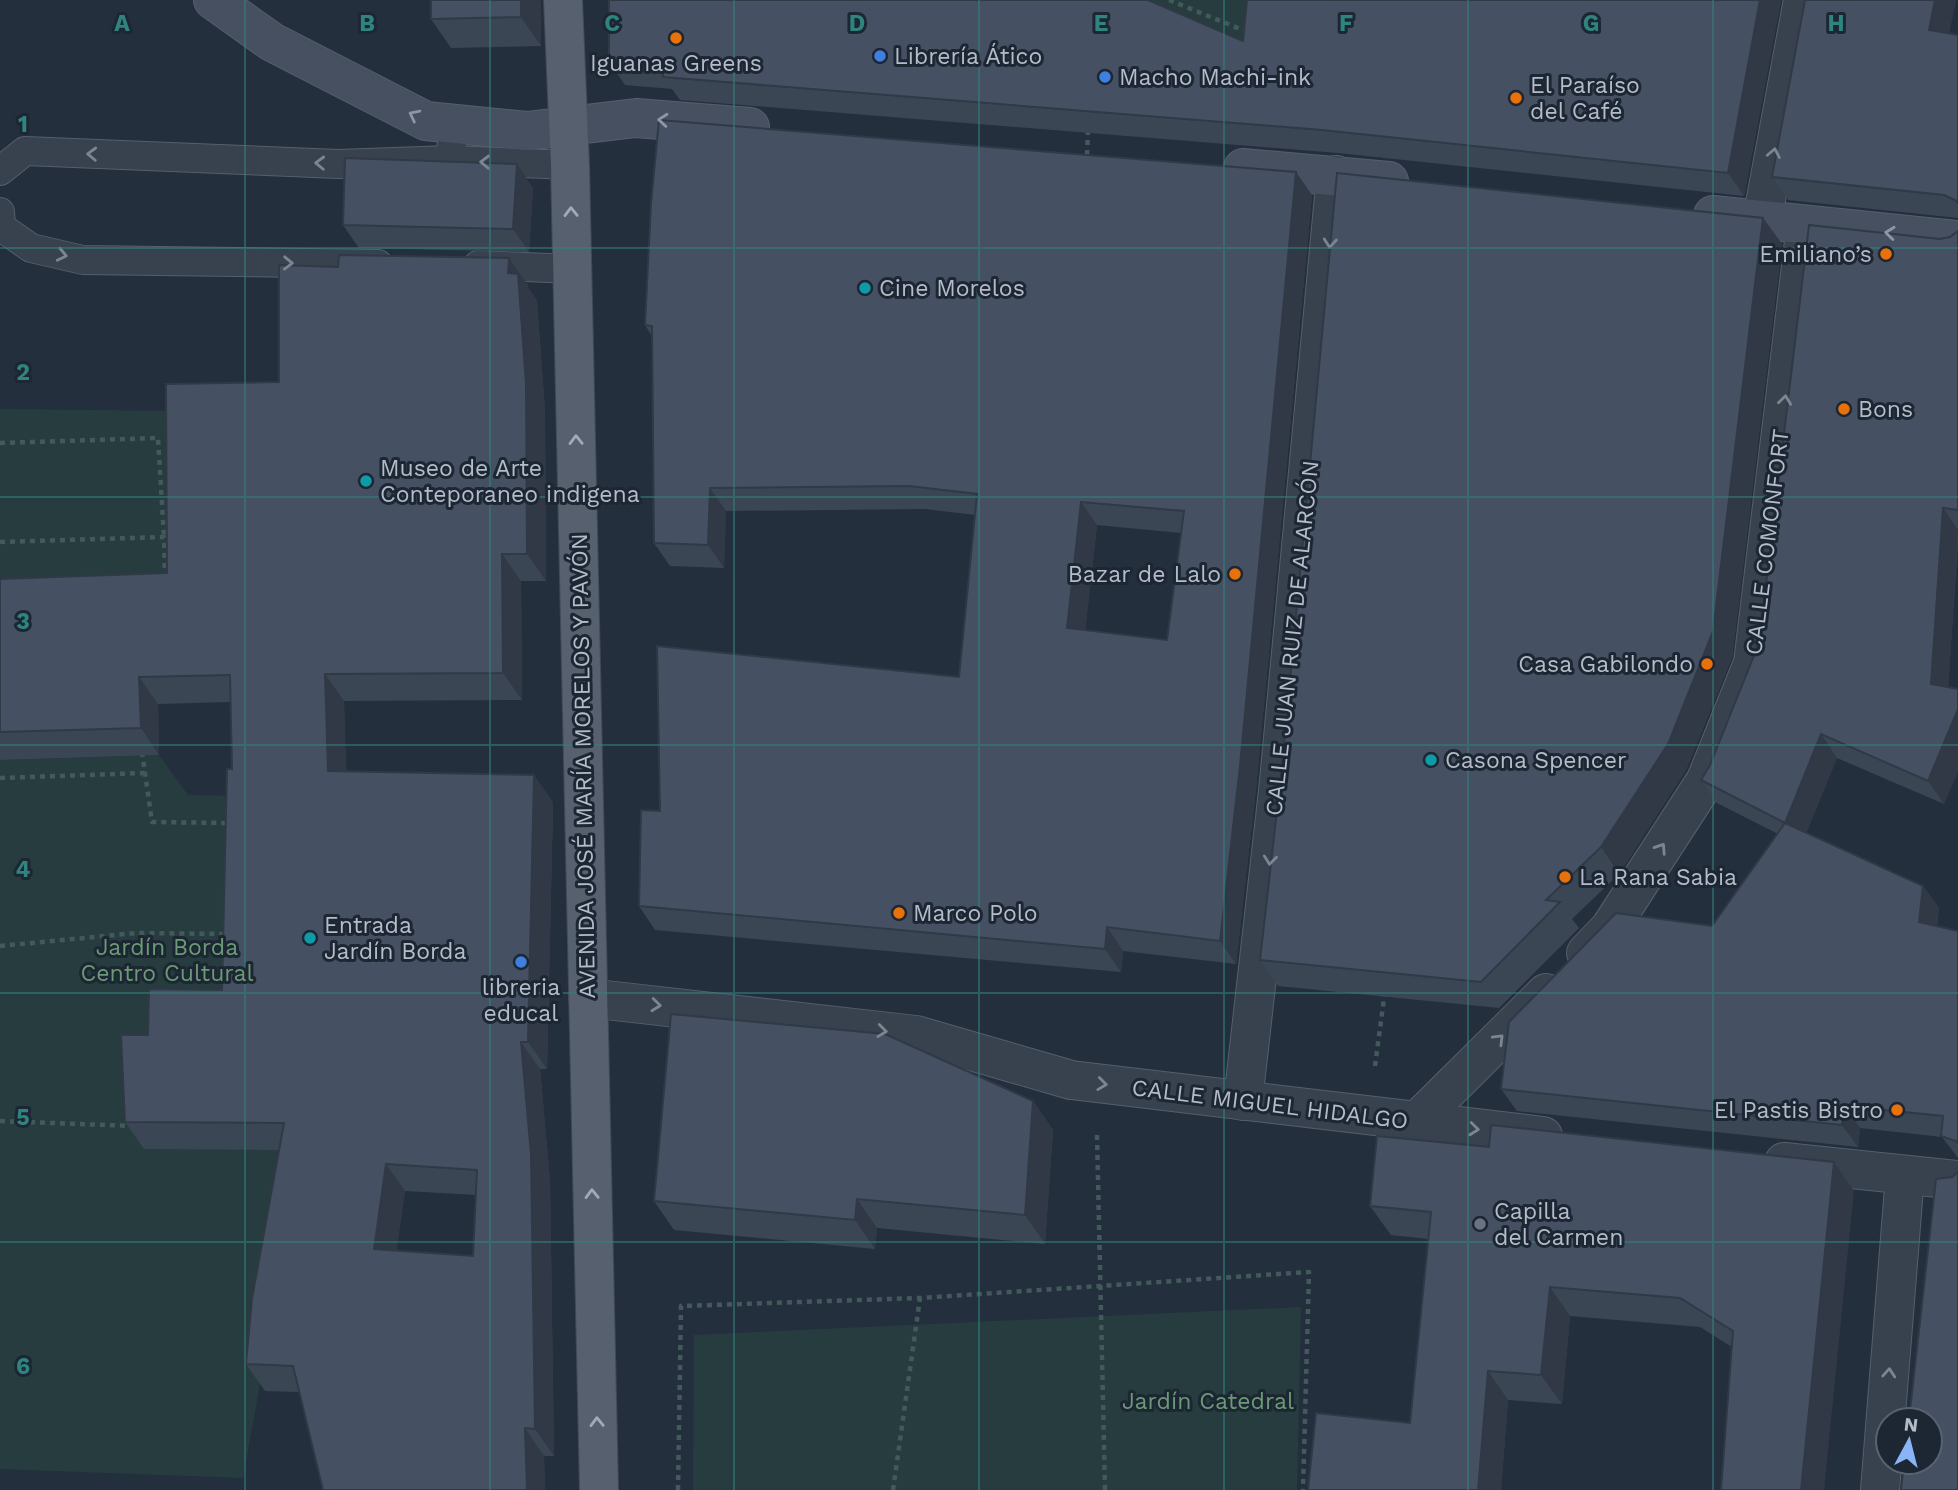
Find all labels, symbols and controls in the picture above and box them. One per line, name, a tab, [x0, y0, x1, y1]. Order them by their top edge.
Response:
text: A	[114, 10, 130, 37]
text: B	[359, 10, 375, 37]
text: C	[604, 10, 620, 37]
text: D	[849, 10, 865, 37]
text: E	[1094, 10, 1108, 37]
text: F	[1339, 10, 1353, 37]
text: G	[1583, 10, 1599, 37]
text: H	[1827, 10, 1845, 37]
marker: Iguanas Greens	[668, 30, 684, 46]
place label: Librería Ático	[894, 43, 1042, 70]
marker: Librería Ático	[872, 48, 888, 64]
place label: Iguanas Greens	[590, 50, 762, 77]
place label: Macho Machi-ink	[1119, 64, 1311, 91]
marker: Macho Machi-ink	[1097, 69, 1113, 85]
place label: El Paraíso del Café	[1530, 72, 1640, 125]
marker: El Paraíso del Café	[1508, 90, 1524, 106]
one-way arrow	[409, 109, 421, 123]
text: 1	[18, 111, 28, 138]
one-way arrow	[658, 113, 669, 128]
one-way arrow	[87, 146, 98, 161]
one-way arrow	[1766, 147, 1781, 159]
one-way arrow	[480, 154, 491, 169]
one-way arrow	[314, 155, 325, 170]
one-way arrow	[563, 206, 579, 217]
one-way arrow	[1884, 226, 1896, 241]
one-way arrow	[1323, 238, 1338, 249]
place label: Emiliano’s	[1759, 241, 1872, 268]
marker: Emiliano’s	[1878, 246, 1894, 262]
one-way arrow	[55, 247, 67, 262]
one-way arrow	[284, 255, 294, 271]
place label: Cine Morelos	[879, 275, 1025, 302]
marker: Cine Morelos	[857, 280, 873, 296]
text: 2	[16, 359, 30, 386]
one-way arrow	[1777, 394, 1792, 406]
place label: Bons	[1858, 396, 1913, 423]
marker: Bons	[1836, 401, 1852, 417]
street label: CALLE COMONFORT	[1740, 427, 1795, 657]
one-way arrow	[568, 434, 583, 445]
place label: Museo de Arte Conteporaneo indigena	[380, 455, 640, 508]
street label: CALLE JUAN RUIZ DE ALARCÓN	[1259, 459, 1325, 817]
marker: Museo de Arte Conteporaneo indigena	[358, 473, 374, 489]
street label: AVENIDA JOSÉ MARÍA MORELOS Y PAVÓN	[565, 533, 601, 999]
place label: Bazar de Lalo	[1068, 561, 1221, 588]
marker: Bazar de Lalo	[1227, 566, 1243, 582]
text: 3	[16, 608, 30, 635]
place label: Casa Gabilondo	[1518, 651, 1693, 678]
marker: Casa Gabilondo	[1699, 656, 1715, 672]
place label: Casona Spencer	[1445, 747, 1626, 774]
marker: Casona Spencer	[1423, 752, 1439, 768]
one-way arrow	[1653, 843, 1666, 856]
one-way arrow	[1263, 855, 1278, 866]
text: 4	[16, 856, 31, 883]
place label: La Rana Sabia	[1579, 864, 1737, 891]
marker: La Rana Sabia	[1557, 869, 1573, 885]
place label: Marco Polo	[913, 900, 1038, 927]
marker: Marco Polo	[891, 905, 907, 921]
place label: Entrada Jardín Borda	[324, 912, 467, 965]
marker: Entrada Jardín Borda	[302, 930, 318, 946]
park label: Jardín Borda Centro Cultural	[81, 934, 253, 987]
marker: libreria educal	[513, 954, 529, 970]
place label: libreria educal	[482, 974, 560, 1027]
one-way arrow	[650, 998, 662, 1013]
one-way arrow	[876, 1024, 888, 1039]
one-way arrow	[1491, 1035, 1504, 1048]
street label: CALLE MIGUEL HIDALGO	[1130, 1074, 1410, 1135]
one-way arrow	[1097, 1076, 1108, 1091]
place label: El Pastis Bistro	[1714, 1097, 1883, 1124]
marker: El Pastis Bistro	[1889, 1102, 1905, 1118]
text: 5	[16, 1104, 30, 1131]
one-way arrow	[1468, 1121, 1480, 1136]
one-way arrow	[585, 1189, 600, 1200]
place label: Capilla del Carmen	[1494, 1198, 1623, 1251]
marker: Capilla del Carmen	[1472, 1216, 1488, 1232]
text: 6	[16, 1353, 30, 1380]
one-way arrow	[1881, 1367, 1896, 1378]
park label: Jardín Catedral	[1122, 1388, 1294, 1415]
north arrow	[1874, 1406, 1944, 1476]
text: N	[1903, 1412, 1919, 1437]
one-way arrow	[590, 1416, 605, 1427]

